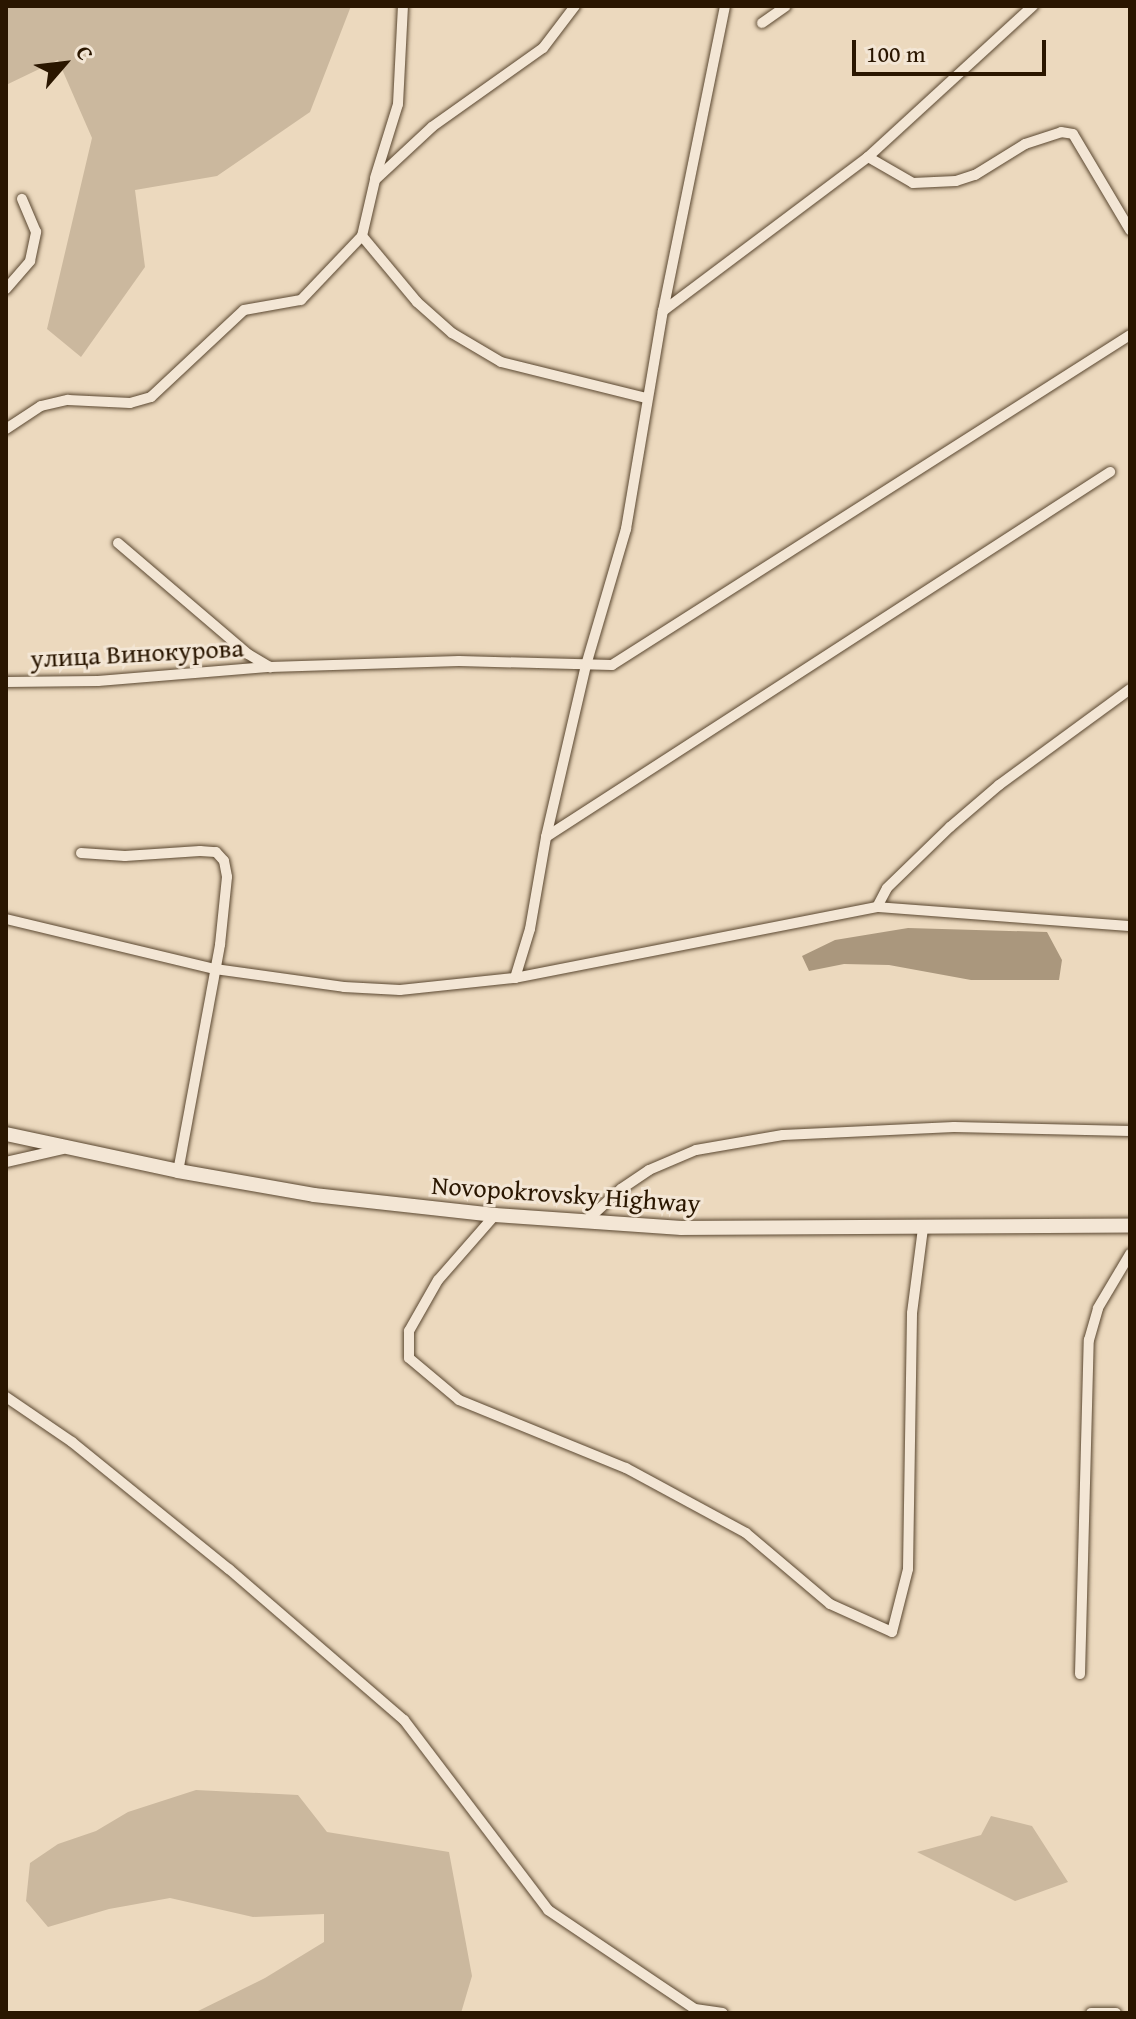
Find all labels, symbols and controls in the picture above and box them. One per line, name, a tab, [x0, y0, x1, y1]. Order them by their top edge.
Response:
north arrow	[24, 24, 104, 104]
scale bar	[856, 24, 1050, 74]
text: 100 m	[866, 36, 926, 71]
text: С	[68, 40, 102, 66]
street label: улица Винокурова	[29, 632, 245, 674]
street label: Novopokrovsky Highway	[430, 1169, 702, 1219]

